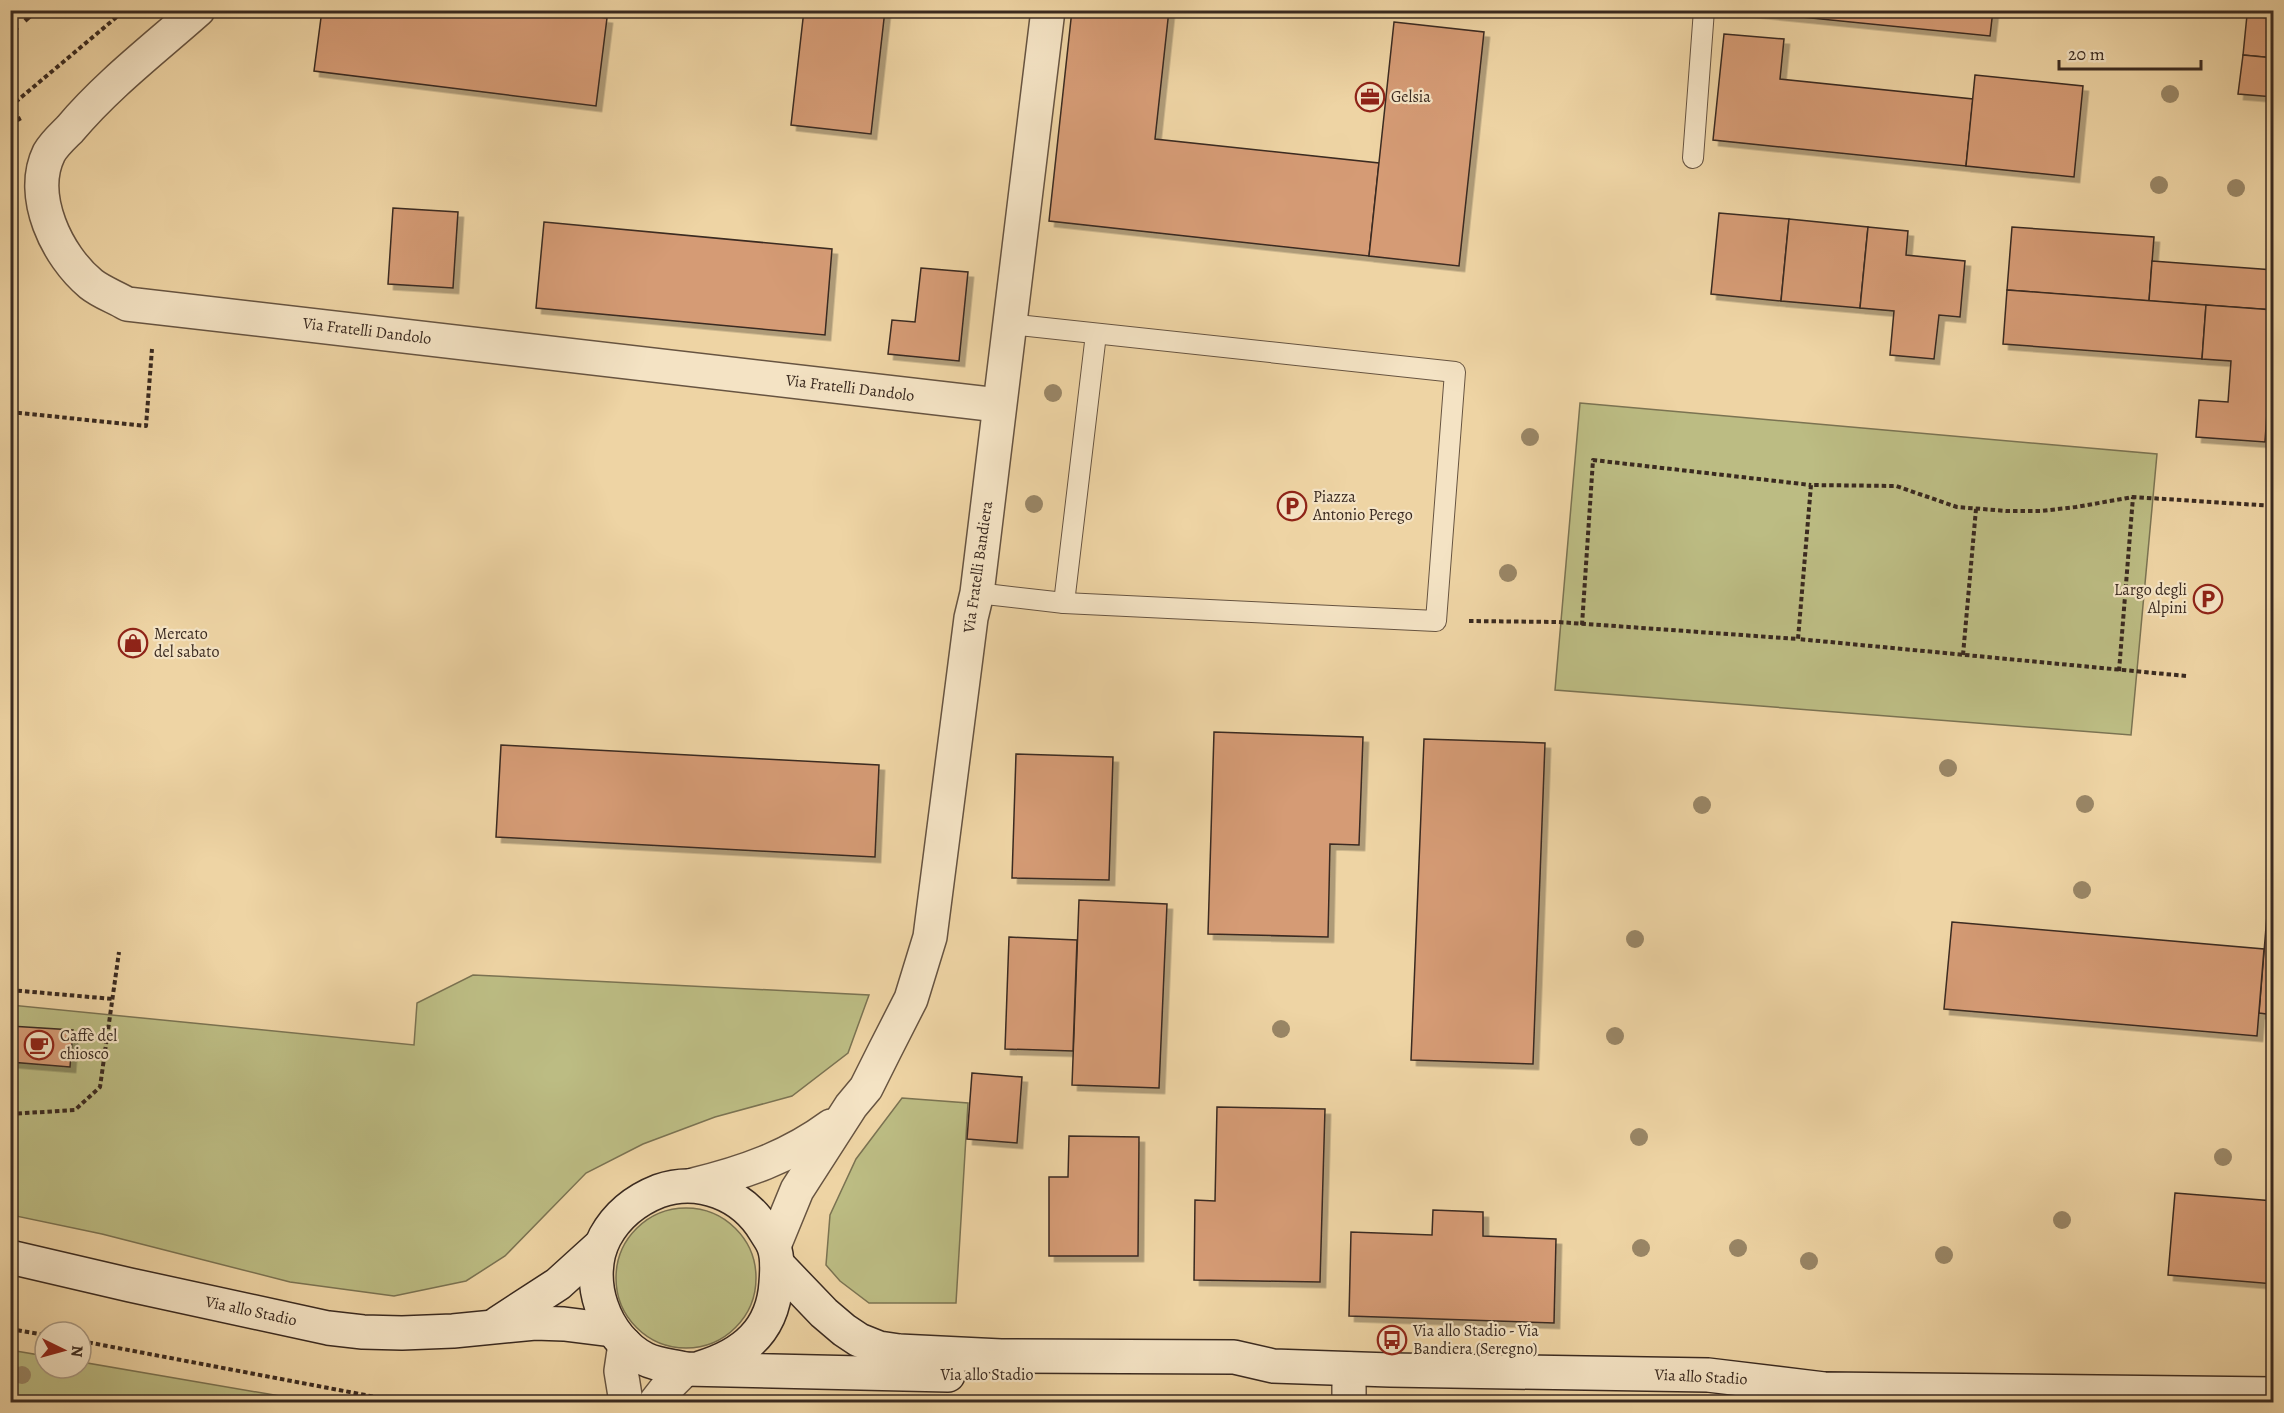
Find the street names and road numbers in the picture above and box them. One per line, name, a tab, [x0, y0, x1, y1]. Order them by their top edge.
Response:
street label: Via Fratelli Dandolo	[300, 312, 433, 350]
street label: Via Fratelli Dandolo	[783, 369, 916, 407]
street label: Via Fratelli Bandiera	[958, 499, 998, 635]
street label: Via allo Stadio	[202, 1290, 299, 1331]
street label: Via allo Stadio	[940, 1364, 1033, 1386]
street label: Via allo Stadio	[1653, 1364, 1748, 1390]

